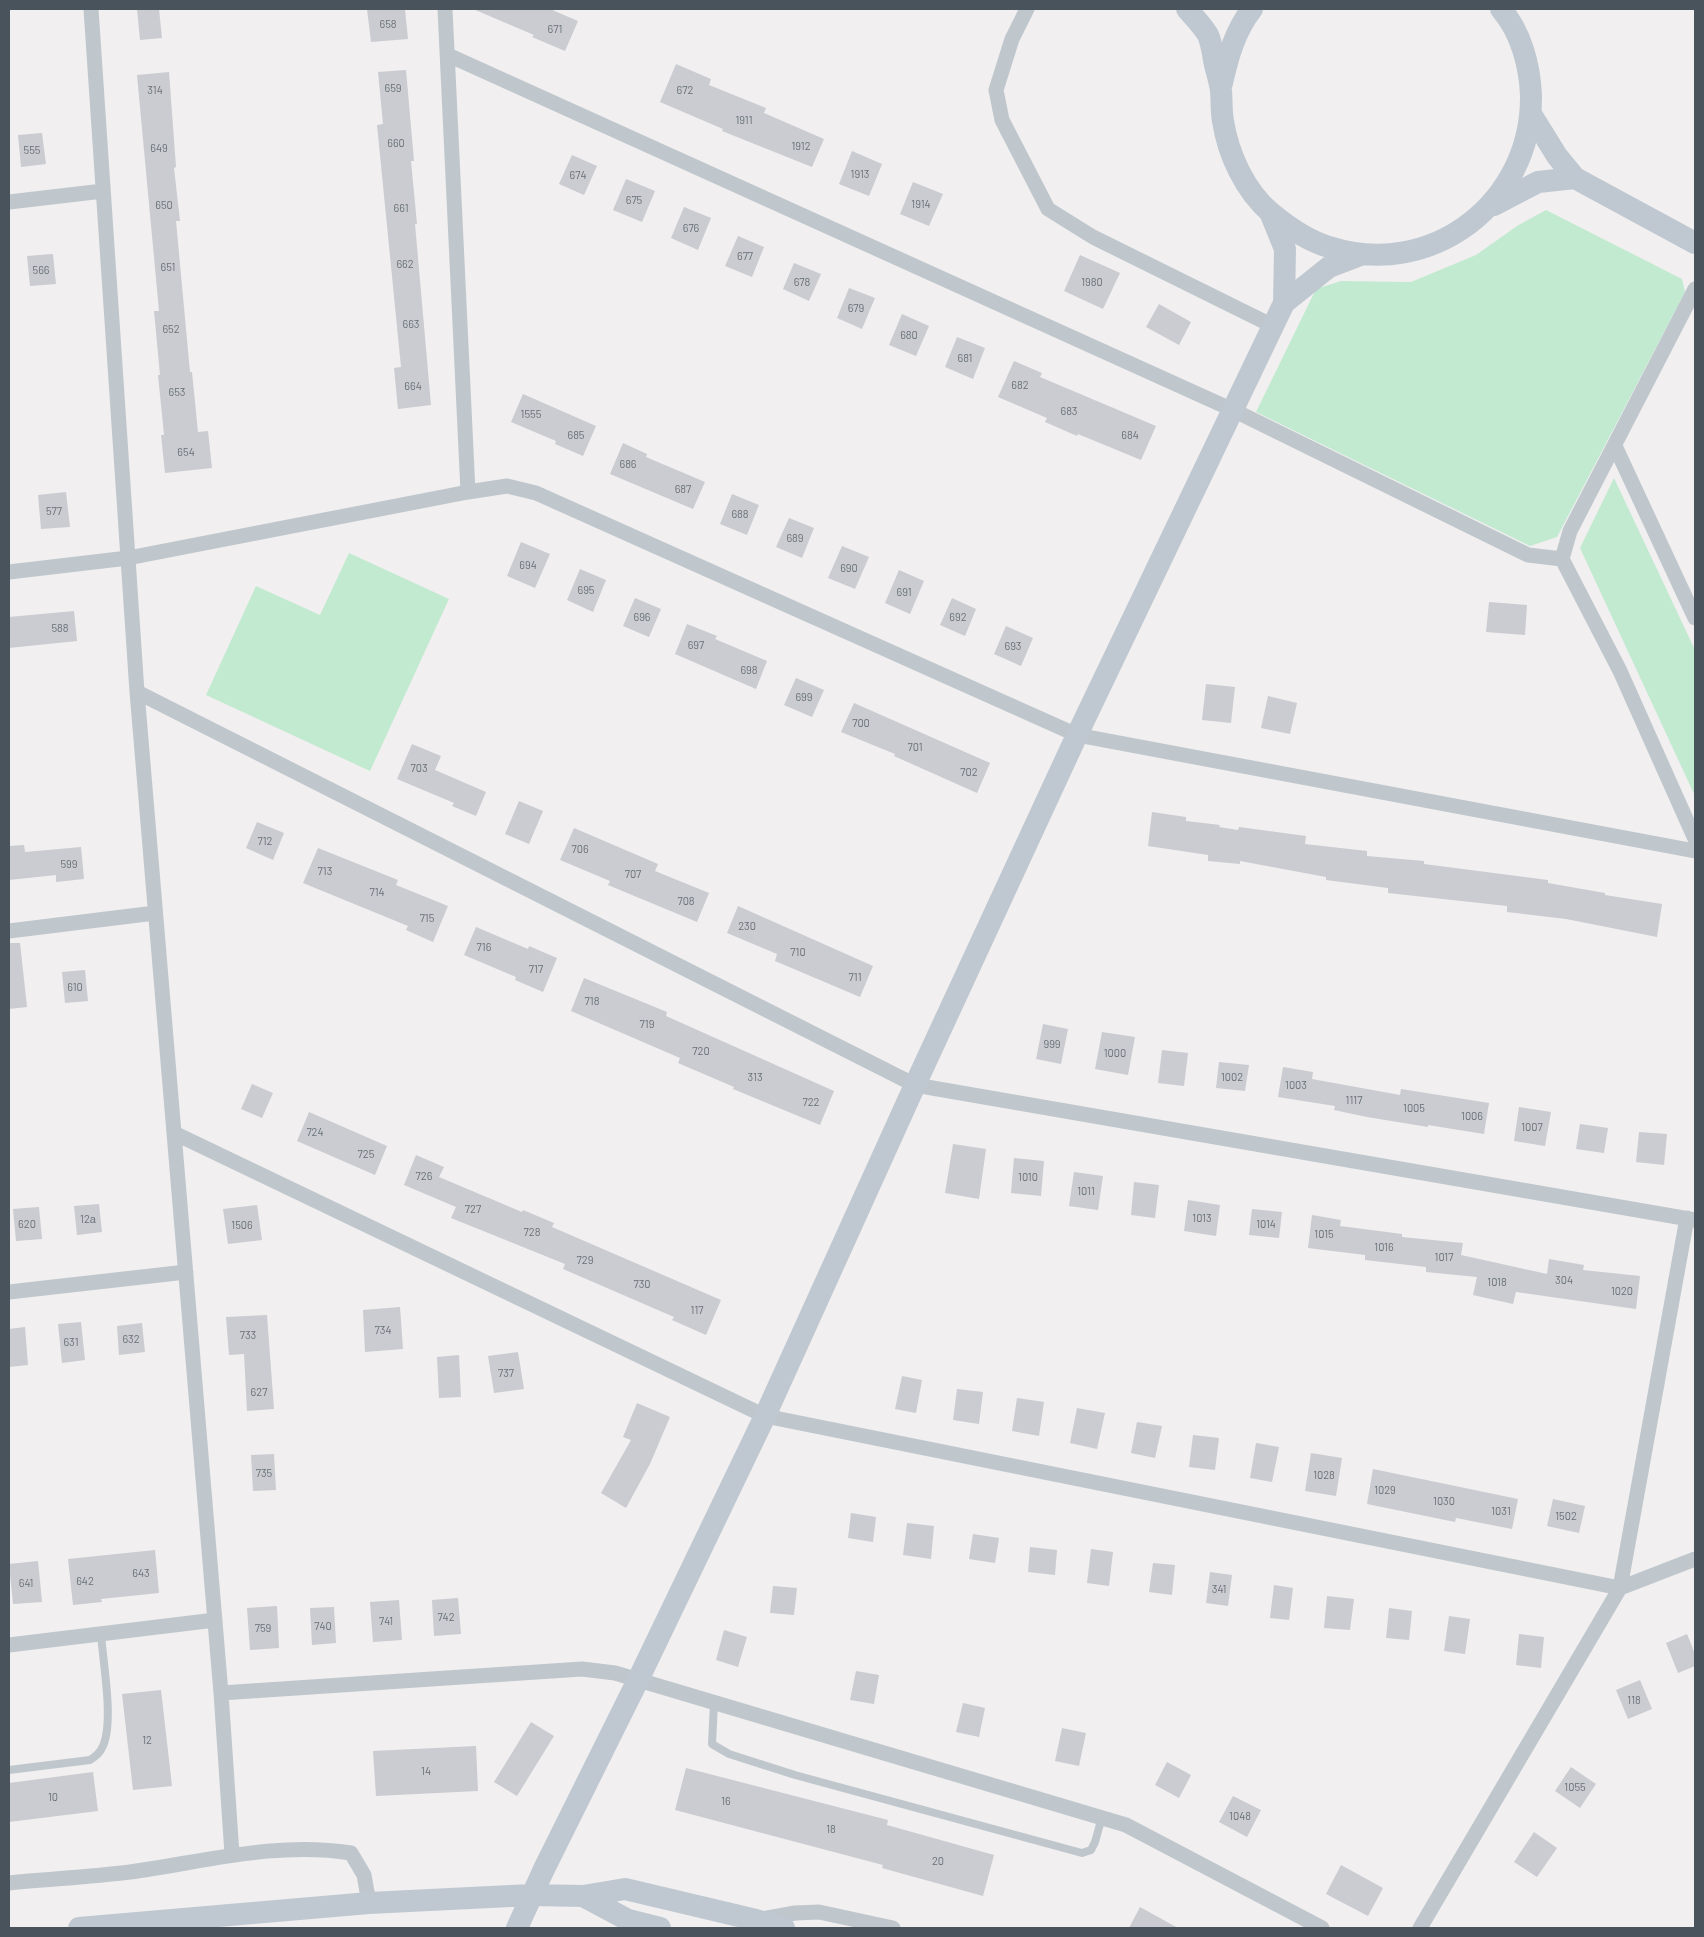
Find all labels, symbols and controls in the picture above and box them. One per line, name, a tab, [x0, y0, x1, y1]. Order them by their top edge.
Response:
house number: 658	[379, 17, 397, 31]
house number: 671	[548, 22, 562, 36]
house number: 659	[384, 81, 402, 95]
house number: 314	[147, 83, 163, 97]
house number: 672	[677, 83, 693, 97]
house number: 1911	[735, 113, 753, 127]
house number: 660	[387, 136, 405, 150]
house number: 1912	[791, 139, 811, 153]
house number: 649	[150, 141, 168, 155]
house number: 555	[24, 143, 40, 157]
house number: 1913	[851, 167, 869, 181]
house number: 674	[570, 168, 586, 182]
house number: 675	[626, 193, 642, 207]
house number: 1914	[911, 197, 931, 211]
house number: 650	[155, 198, 173, 212]
house number: 661	[394, 201, 408, 215]
house number: 676	[683, 221, 699, 235]
house number: 677	[737, 249, 753, 263]
house number: 662	[396, 257, 414, 271]
house number: 651	[161, 260, 175, 274]
house number: 566	[33, 263, 49, 277]
house number: 678	[794, 275, 810, 289]
house number: 1980	[1081, 275, 1103, 289]
house number: 679	[848, 301, 864, 315]
house number: 663	[403, 317, 419, 331]
house number: 652	[162, 322, 180, 336]
house number: 680	[900, 328, 918, 342]
house number: 681	[958, 351, 972, 365]
house number: 682	[1011, 378, 1029, 392]
house number: 664	[404, 379, 422, 393]
house number: 653	[169, 385, 185, 399]
house number: 683	[1060, 404, 1078, 418]
house number: 1555	[521, 407, 541, 421]
house number: 685	[567, 428, 585, 442]
house number: 684	[1121, 428, 1139, 442]
house number: 654	[177, 445, 195, 459]
house number: 686	[619, 457, 637, 471]
house number: 687	[675, 482, 691, 496]
house number: 577	[46, 504, 62, 518]
house number: 688	[731, 507, 749, 521]
house number: 689	[786, 531, 804, 545]
house number: 694	[519, 558, 537, 572]
house number: 690	[840, 561, 858, 575]
house number: 695	[577, 583, 595, 597]
house number: 691	[896, 585, 912, 599]
house number: 696	[633, 610, 651, 624]
house number: 692	[949, 610, 967, 624]
house number: 588	[51, 621, 69, 635]
house number: 697	[688, 638, 704, 652]
house number: 693	[1004, 639, 1022, 653]
house number: 698	[740, 663, 758, 677]
house number: 699	[795, 690, 813, 704]
house number: 700	[852, 716, 870, 730]
house number: 701	[908, 740, 922, 754]
house number: 703	[410, 761, 428, 775]
house number: 702	[960, 765, 978, 779]
house number: 712	[258, 834, 272, 848]
house number: 706	[571, 842, 589, 856]
house number: 599	[60, 857, 78, 871]
house number: 713	[318, 864, 332, 878]
house number: 707	[625, 867, 641, 881]
house number: 714	[369, 885, 385, 899]
house number: 708	[677, 894, 695, 908]
house number: 715	[420, 911, 434, 925]
house number: 230	[738, 919, 756, 933]
house number: 716	[477, 940, 491, 954]
house number: 710	[790, 945, 806, 959]
house number: 717	[529, 962, 543, 976]
house number: 711	[849, 970, 861, 984]
house number: 610	[67, 980, 83, 994]
house number: 718	[585, 994, 599, 1008]
house number: 719	[640, 1017, 654, 1031]
house number: 999	[1043, 1037, 1061, 1051]
house number: 720	[692, 1044, 710, 1058]
house number: 1000	[1104, 1046, 1126, 1060]
house number: 313	[747, 1070, 763, 1084]
house number: 1002	[1221, 1070, 1243, 1084]
house number: 1003	[1285, 1078, 1307, 1092]
house number: 1117	[1346, 1093, 1362, 1107]
house number: 722	[803, 1095, 819, 1109]
house number: 1005	[1403, 1101, 1425, 1115]
house number: 1006	[1461, 1109, 1483, 1123]
house number: 1007	[1521, 1120, 1543, 1134]
house number: 724	[306, 1125, 324, 1139]
house number: 725	[358, 1147, 374, 1161]
house number: 726	[416, 1169, 432, 1183]
house number: 1010	[1018, 1170, 1038, 1184]
house number: 1011	[1077, 1184, 1095, 1198]
house number: 727	[465, 1202, 481, 1216]
house number: 1013	[1192, 1211, 1212, 1225]
house number: 12а	[80, 1212, 96, 1226]
house number: 620	[18, 1217, 36, 1231]
house number: 1014	[1256, 1217, 1276, 1231]
house number: 1506	[231, 1218, 253, 1232]
house number: 728	[524, 1225, 540, 1239]
house number: 1015	[1314, 1227, 1334, 1241]
house number: 1016	[1374, 1240, 1394, 1254]
house number: 1017	[1435, 1250, 1453, 1264]
house number: 729	[577, 1253, 593, 1267]
house number: 304	[1555, 1273, 1573, 1287]
house number: 1018	[1487, 1275, 1507, 1289]
house number: 730	[633, 1277, 651, 1291]
house number: 1020	[1611, 1284, 1633, 1298]
house number: 117	[691, 1303, 703, 1317]
house number: 734	[375, 1323, 391, 1337]
house number: 733	[240, 1328, 256, 1342]
house number: 632	[122, 1332, 140, 1346]
house number: 631	[63, 1335, 79, 1349]
house number: 737	[498, 1366, 514, 1380]
house number: 627	[251, 1385, 267, 1399]
house number: 735	[256, 1466, 272, 1480]
house number: 1028	[1313, 1468, 1335, 1482]
house number: 1029	[1374, 1483, 1396, 1497]
house number: 1030	[1433, 1494, 1455, 1508]
house number: 1031	[1491, 1504, 1511, 1518]
house number: 1502	[1555, 1509, 1577, 1523]
house number: 643	[132, 1566, 150, 1580]
house number: 642	[76, 1574, 94, 1588]
house number: 641	[19, 1576, 33, 1590]
house number: 341	[1212, 1582, 1226, 1596]
house number: 742	[437, 1610, 455, 1624]
house number: 741	[379, 1614, 393, 1628]
house number: 740	[314, 1619, 332, 1633]
house number: 759	[255, 1621, 271, 1635]
house number: 118	[1627, 1693, 1641, 1707]
house number: 12	[142, 1733, 152, 1747]
house number: 14	[421, 1764, 431, 1778]
house number: 1055	[1564, 1780, 1586, 1794]
house number: 10	[48, 1790, 58, 1804]
house number: 16	[721, 1794, 731, 1808]
house number: 1048	[1229, 1809, 1251, 1823]
house number: 18	[826, 1822, 836, 1836]
house number: 20	[932, 1854, 944, 1868]

